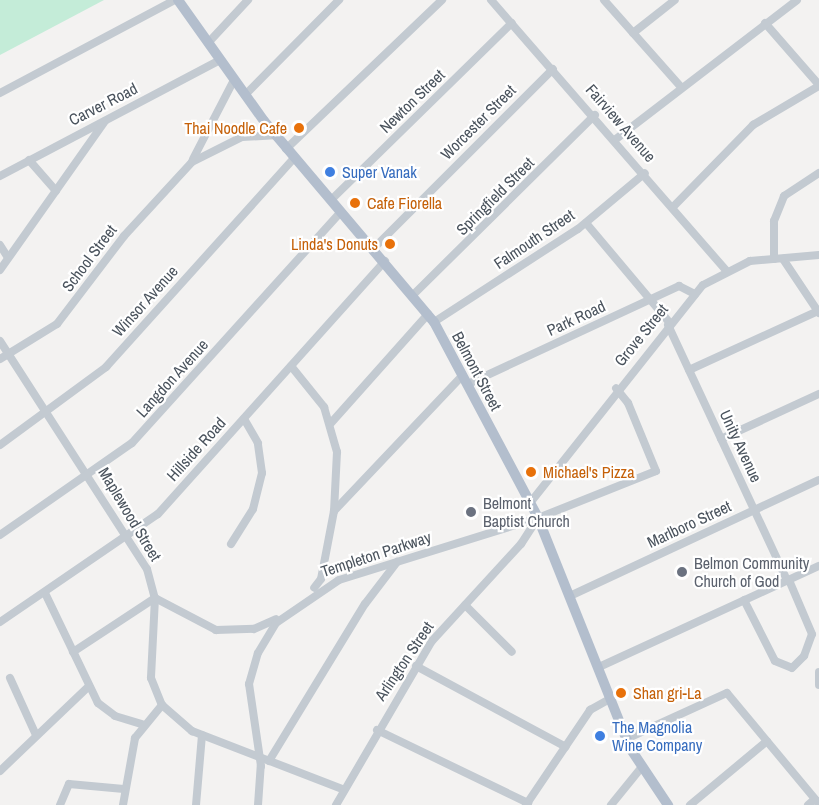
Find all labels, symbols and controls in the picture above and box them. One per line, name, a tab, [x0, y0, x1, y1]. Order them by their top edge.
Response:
street label: Newton Street	[375, 65, 449, 137]
street label: Carver Road	[66, 79, 140, 129]
street label: Worcester Street	[436, 80, 520, 164]
street label: Fairview Avenue	[582, 80, 660, 166]
place label: Thai Noodle Cafe	[184, 118, 287, 138]
marker: Thai Noodle Cafe	[292, 121, 306, 135]
street label: Springfield Street	[452, 153, 538, 239]
place label: Super Vanak	[342, 162, 417, 182]
marker: Super Vanak	[323, 165, 337, 179]
place label: Cafe Fiorella	[367, 193, 442, 213]
marker: Cafe Fiorella	[348, 196, 362, 210]
street label: Falmouth Street	[490, 205, 578, 273]
street label: School Street	[58, 221, 120, 295]
place label: Linda's Donuts	[291, 234, 378, 254]
marker: Linda's Donuts	[383, 237, 397, 251]
street label: Winsor Avenue	[108, 261, 182, 341]
street label: Park Road	[544, 296, 608, 340]
street label: Grove Street	[610, 300, 672, 370]
street label: Belmont Street	[448, 328, 506, 414]
street label: Langdon Avenue	[132, 335, 212, 421]
street label: Unity Avenue	[716, 406, 766, 486]
street label: Hillside Road	[163, 413, 229, 485]
place label: Michael's Pizza	[543, 462, 634, 482]
street label: Maplewood Street	[95, 464, 165, 564]
marker: Michael's Pizza	[524, 465, 538, 479]
place label: Belmont Baptist Church	[483, 493, 570, 531]
street label: Marlboro Street	[644, 496, 734, 552]
marker: Belmont Baptist Church	[464, 505, 478, 519]
street label: Templeton Parkway	[319, 527, 433, 581]
place label: Belmon Community Church of God	[694, 553, 809, 591]
marker: Belmon Community Church of God	[675, 565, 689, 579]
street label: Arlington Street	[371, 618, 437, 704]
place label: Shan gri-La	[633, 683, 702, 703]
marker: Shan gri-La	[614, 686, 628, 700]
place label: The Magnolia Wine Company	[612, 717, 702, 755]
marker: The Magnolia Wine Company	[593, 729, 607, 743]

